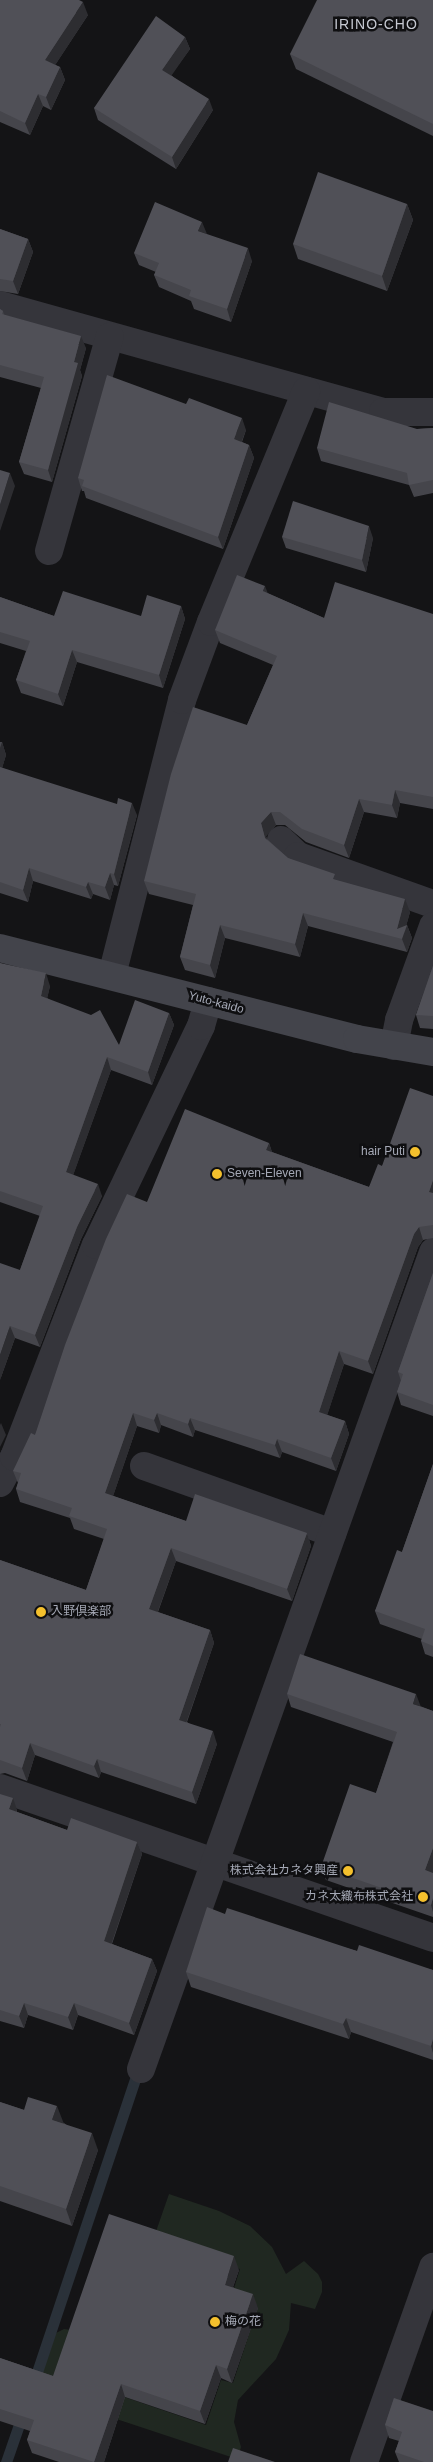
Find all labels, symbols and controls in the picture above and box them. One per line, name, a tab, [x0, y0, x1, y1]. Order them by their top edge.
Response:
district label: IRINO-CHO	[333, 16, 419, 32]
street label: Yuto-kaido	[187, 989, 245, 1017]
place label: hair Puti	[361, 1145, 405, 1159]
marker: hair Puti	[409, 1146, 421, 1158]
place label: Seven-Eleven	[227, 1167, 302, 1181]
marker: Seven-Eleven	[211, 1168, 223, 1180]
place label: 入野倶楽部	[51, 1605, 111, 1619]
marker: 入野倶楽部	[35, 1606, 47, 1618]
place label: 株式会社カネタ興産	[230, 1864, 338, 1878]
marker: 株式会社カネタ興産	[342, 1865, 354, 1877]
place label: カネ太織布株式会社	[305, 1890, 413, 1904]
marker: カネ太織布株式会社	[417, 1891, 429, 1903]
place label: 梅の花	[225, 2315, 261, 2329]
marker: 梅の花	[209, 2316, 221, 2328]

